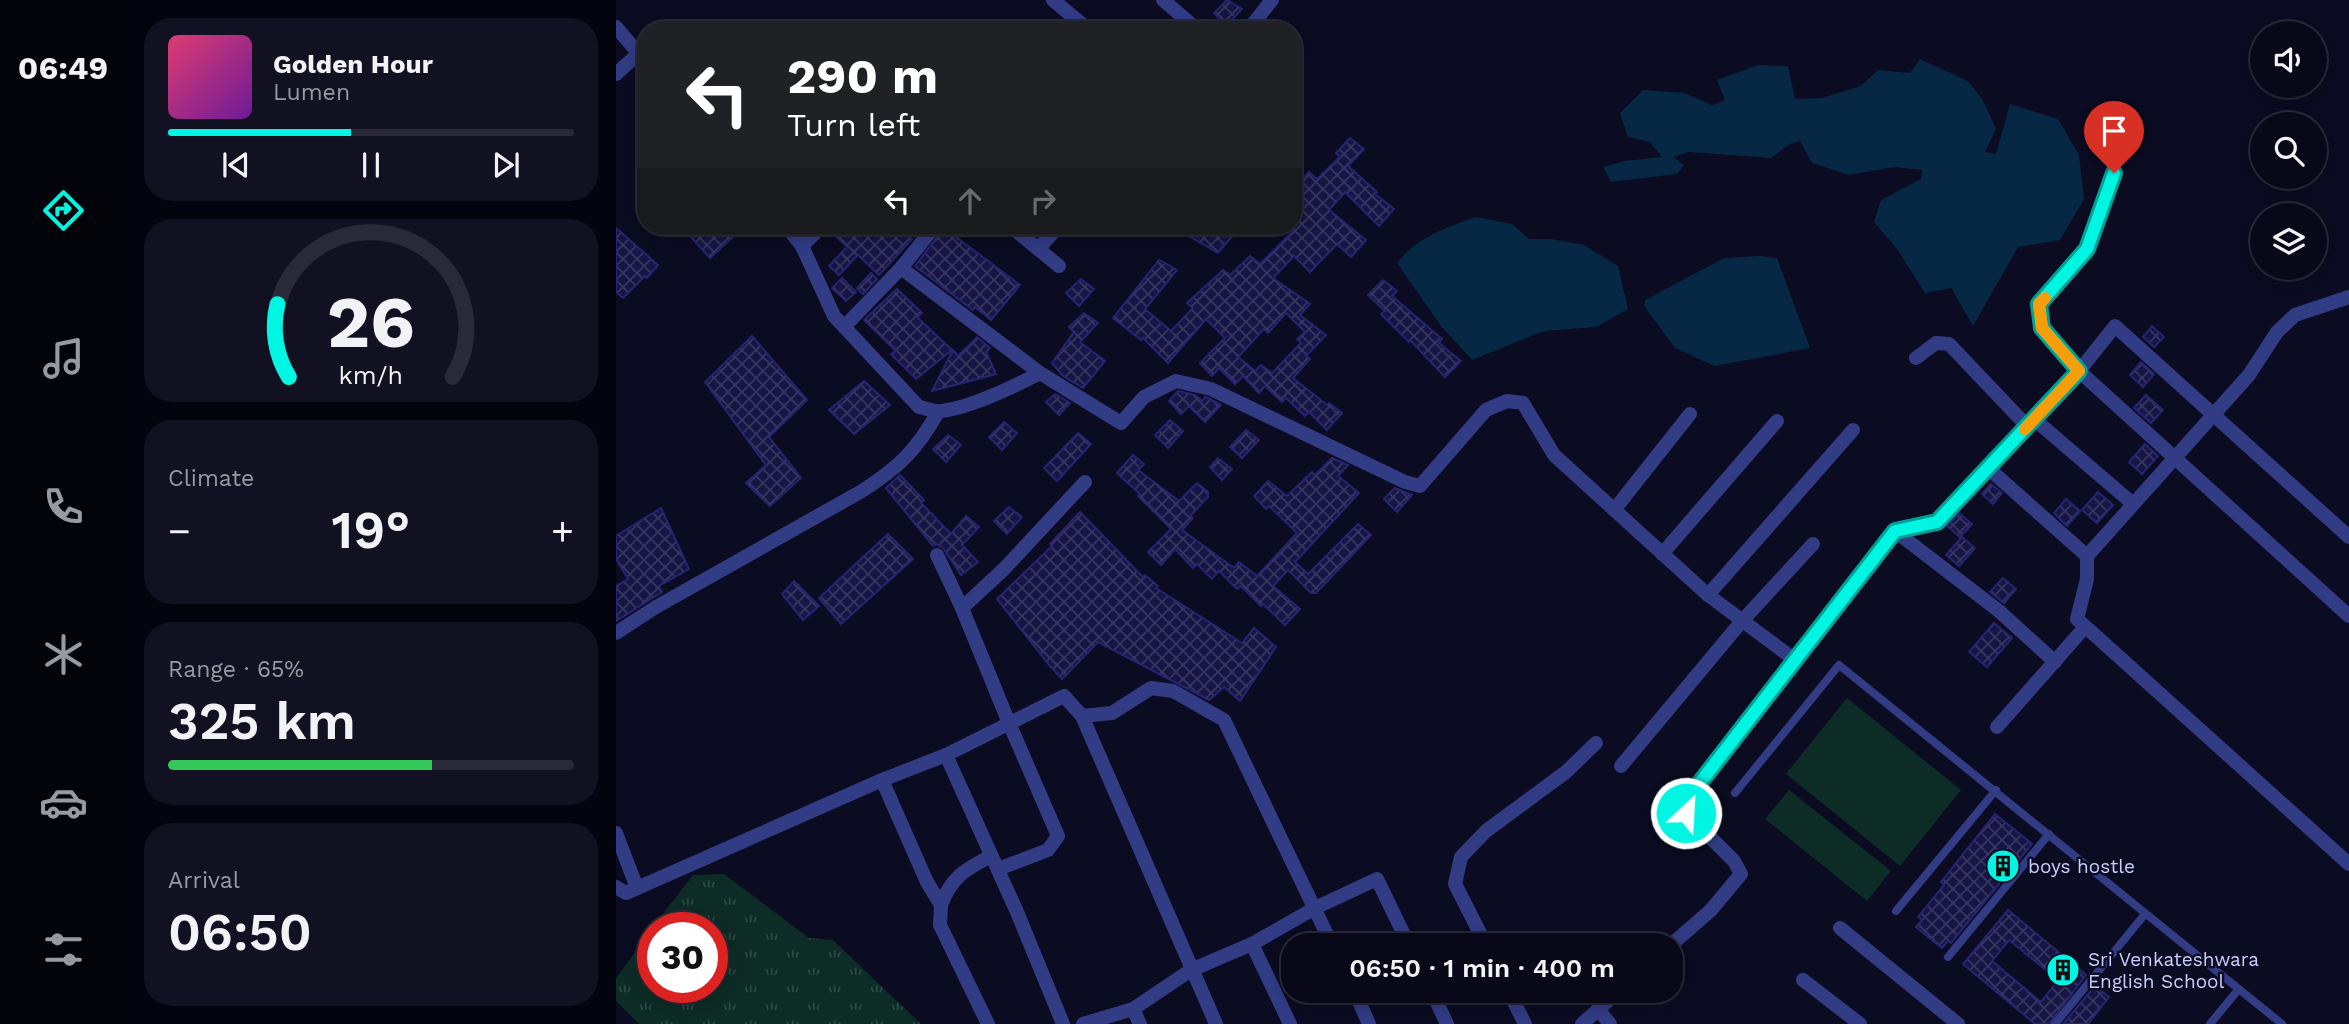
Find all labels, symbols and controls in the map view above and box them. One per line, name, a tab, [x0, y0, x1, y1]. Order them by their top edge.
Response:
map controls	[2250, 21, 2327, 280]
button: sound	[2250, 21, 2327, 98]
text: 290 m	[787, 47, 938, 105]
text: 06:49	[18, 49, 108, 87]
text: Golden Hour	[273, 49, 433, 79]
icon: left	[672, 49, 763, 140]
text: Lumen	[273, 79, 350, 106]
pin	[2084, 101, 2144, 173]
text: Turn left	[787, 106, 920, 144]
icon: arrive	[2095, 112, 2133, 150]
button: search	[2250, 112, 2327, 189]
icon: previous	[217, 146, 255, 184]
icon: pause	[352, 146, 390, 184]
icon: next	[487, 146, 525, 184]
icon: left	[878, 182, 916, 220]
icon: ahead	[951, 182, 989, 220]
icon: right	[1024, 182, 1062, 220]
icon: directions	[39, 186, 88, 235]
button: layers	[2250, 203, 2327, 280]
text: 26	[327, 279, 415, 365]
icon: music	[39, 334, 88, 383]
text: km/h	[339, 361, 403, 390]
text: Climate	[168, 465, 254, 492]
icon: phone	[39, 482, 88, 531]
text: 19°	[332, 500, 410, 561]
text: −	[168, 509, 191, 553]
text: +	[551, 509, 574, 553]
icon: climate	[39, 630, 88, 679]
text: Range · 65%	[168, 656, 304, 683]
text: 325 km	[168, 691, 356, 752]
position arrow	[1649, 776, 1723, 850]
icon: car	[39, 778, 88, 827]
building icon: boys hostle	[1984, 847, 2022, 885]
place label: boys hostle	[2028, 855, 2135, 878]
text: Arrival	[168, 867, 240, 894]
text: 06:50	[168, 902, 312, 963]
speed limit sign: 30	[637, 912, 728, 1003]
icon: filters	[39, 925, 88, 974]
place label: Sri Venkateshwara English School	[2088, 948, 2259, 993]
building icon: Sri Venkateshwara English School	[2044, 951, 2082, 989]
text: 06:50 · 1 min · 400 m	[1349, 953, 1615, 983]

